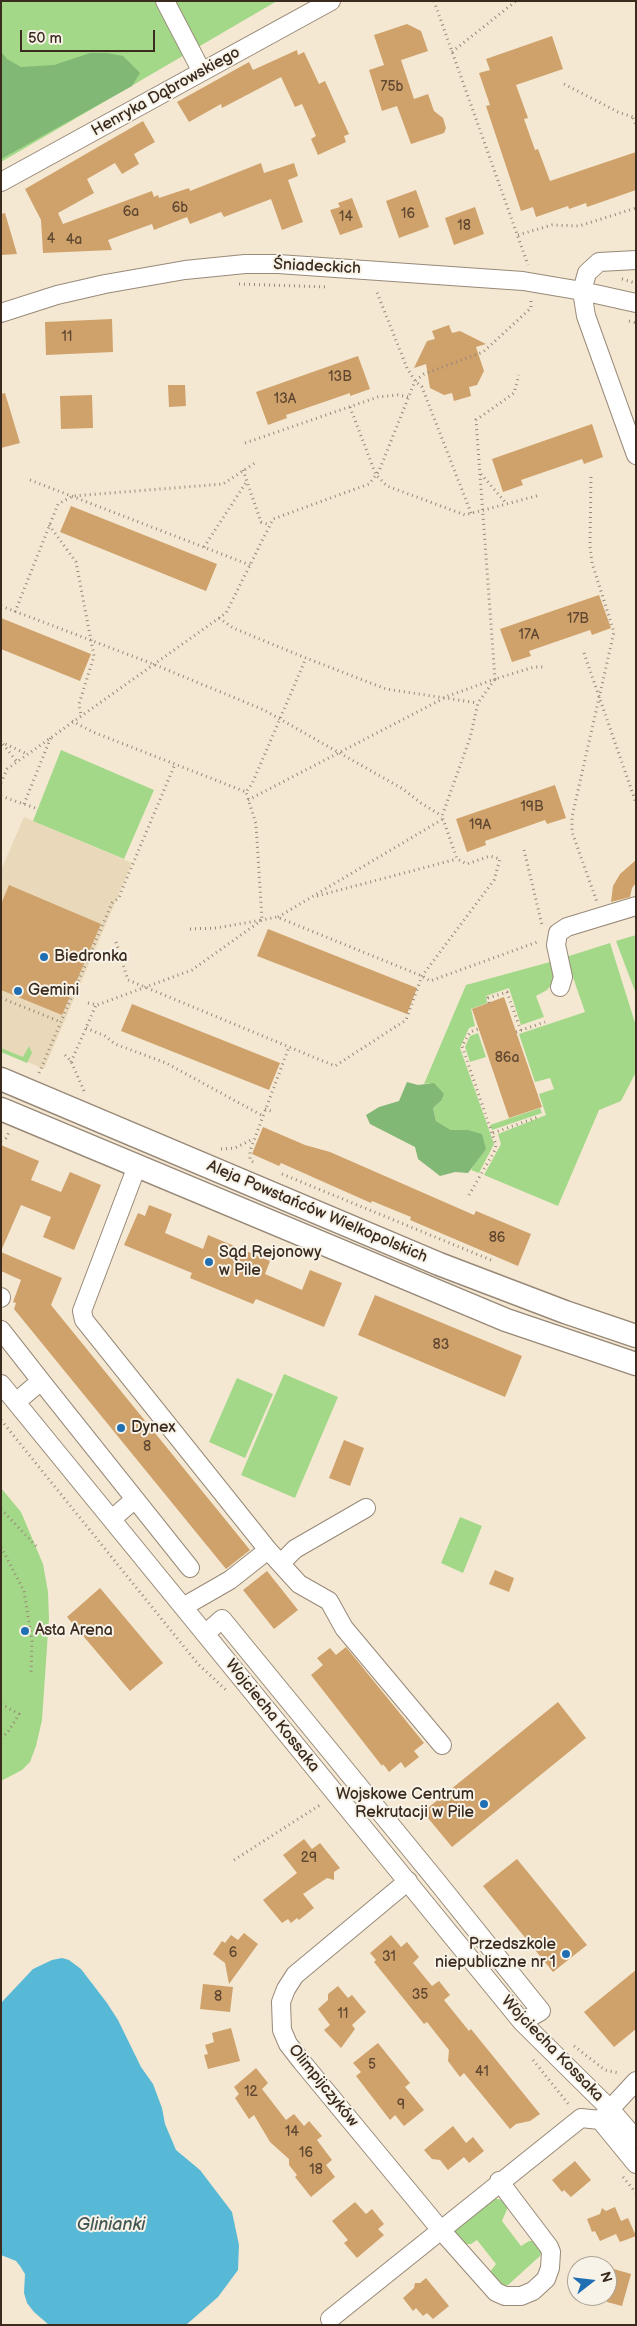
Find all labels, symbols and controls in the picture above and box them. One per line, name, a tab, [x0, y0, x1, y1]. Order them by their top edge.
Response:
scale bar	[22, 20, 158, 52]
text: 50 m	[28, 29, 62, 48]
street label: Henryka Dąbrowskiego	[88, 43, 244, 141]
house number: 75b	[381, 79, 403, 95]
house number: 6b	[172, 200, 188, 216]
house number: 6a	[123, 204, 139, 220]
house number: 16	[401, 206, 415, 222]
house number: 14	[339, 209, 353, 225]
house number: 18	[457, 218, 471, 234]
house number: 4	[47, 231, 55, 247]
house number: 4a	[66, 232, 82, 248]
street label: Śniadeckich	[273, 255, 361, 279]
house number: 11	[62, 329, 72, 345]
house number: 13B	[328, 369, 352, 385]
house number: 13A	[274, 391, 296, 407]
house number: 17B	[567, 611, 589, 627]
house number: 17A	[519, 627, 539, 643]
house number: 19B	[520, 799, 544, 815]
house number: 19A	[469, 817, 491, 833]
place label: Biedronka	[54, 947, 128, 967]
marker: Biedronka	[38, 951, 50, 963]
place label: Gemini	[28, 981, 79, 1001]
marker: Gemini	[12, 985, 24, 997]
house number: 86a	[495, 1050, 519, 1066]
street label: Aleja Powstańców Wielkopolskich	[204, 1157, 430, 1267]
house number: 86	[489, 1230, 505, 1246]
place label: Sąd Rejonowy w Pile	[219, 1243, 321, 1281]
marker: Sąd Rejonowy w Pile	[203, 1256, 215, 1268]
house number: 83	[433, 1337, 449, 1353]
place label: Dynex	[131, 1418, 176, 1438]
marker: Dynex	[115, 1422, 127, 1434]
house number: 8	[143, 1439, 151, 1455]
place label: Asta Arena	[35, 1621, 113, 1641]
marker: Asta Arena	[19, 1625, 31, 1637]
street label: Wojciecha Kossaka	[221, 1656, 323, 1776]
place label: Wojskowe Centrum Rekrutacji w Pile	[336, 1785, 474, 1823]
marker: Wojskowe Centrum Rekrutacji w Pile	[478, 1798, 490, 1810]
house number: 29	[301, 1850, 317, 1866]
place label: Przedszkole niepubliczne nr 1	[435, 1935, 556, 1973]
house number: 6	[229, 1945, 237, 1961]
marker: Przedszkole niepubliczne nr 1	[560, 1948, 572, 1960]
house number: 31	[382, 1949, 396, 1965]
house number: 35	[412, 1987, 428, 2003]
house number: 8	[214, 1989, 222, 2005]
street label: Wojciecha Kossaka	[497, 1992, 607, 2106]
house number: 11	[338, 2006, 348, 2022]
street label: Olimpijczyków	[284, 2041, 362, 2131]
house number: 5	[368, 2057, 376, 2073]
house number: 41	[475, 2064, 489, 2080]
house number: 12	[244, 2084, 258, 2100]
house number: 9	[397, 2097, 405, 2113]
house number: 14	[285, 2124, 299, 2140]
house number: 16	[299, 2145, 313, 2161]
house number: 18	[309, 2162, 323, 2178]
water label: Glinianki	[77, 2214, 145, 2236]
north arrow	[567, 2256, 617, 2306]
text: N	[596, 2270, 616, 2284]

